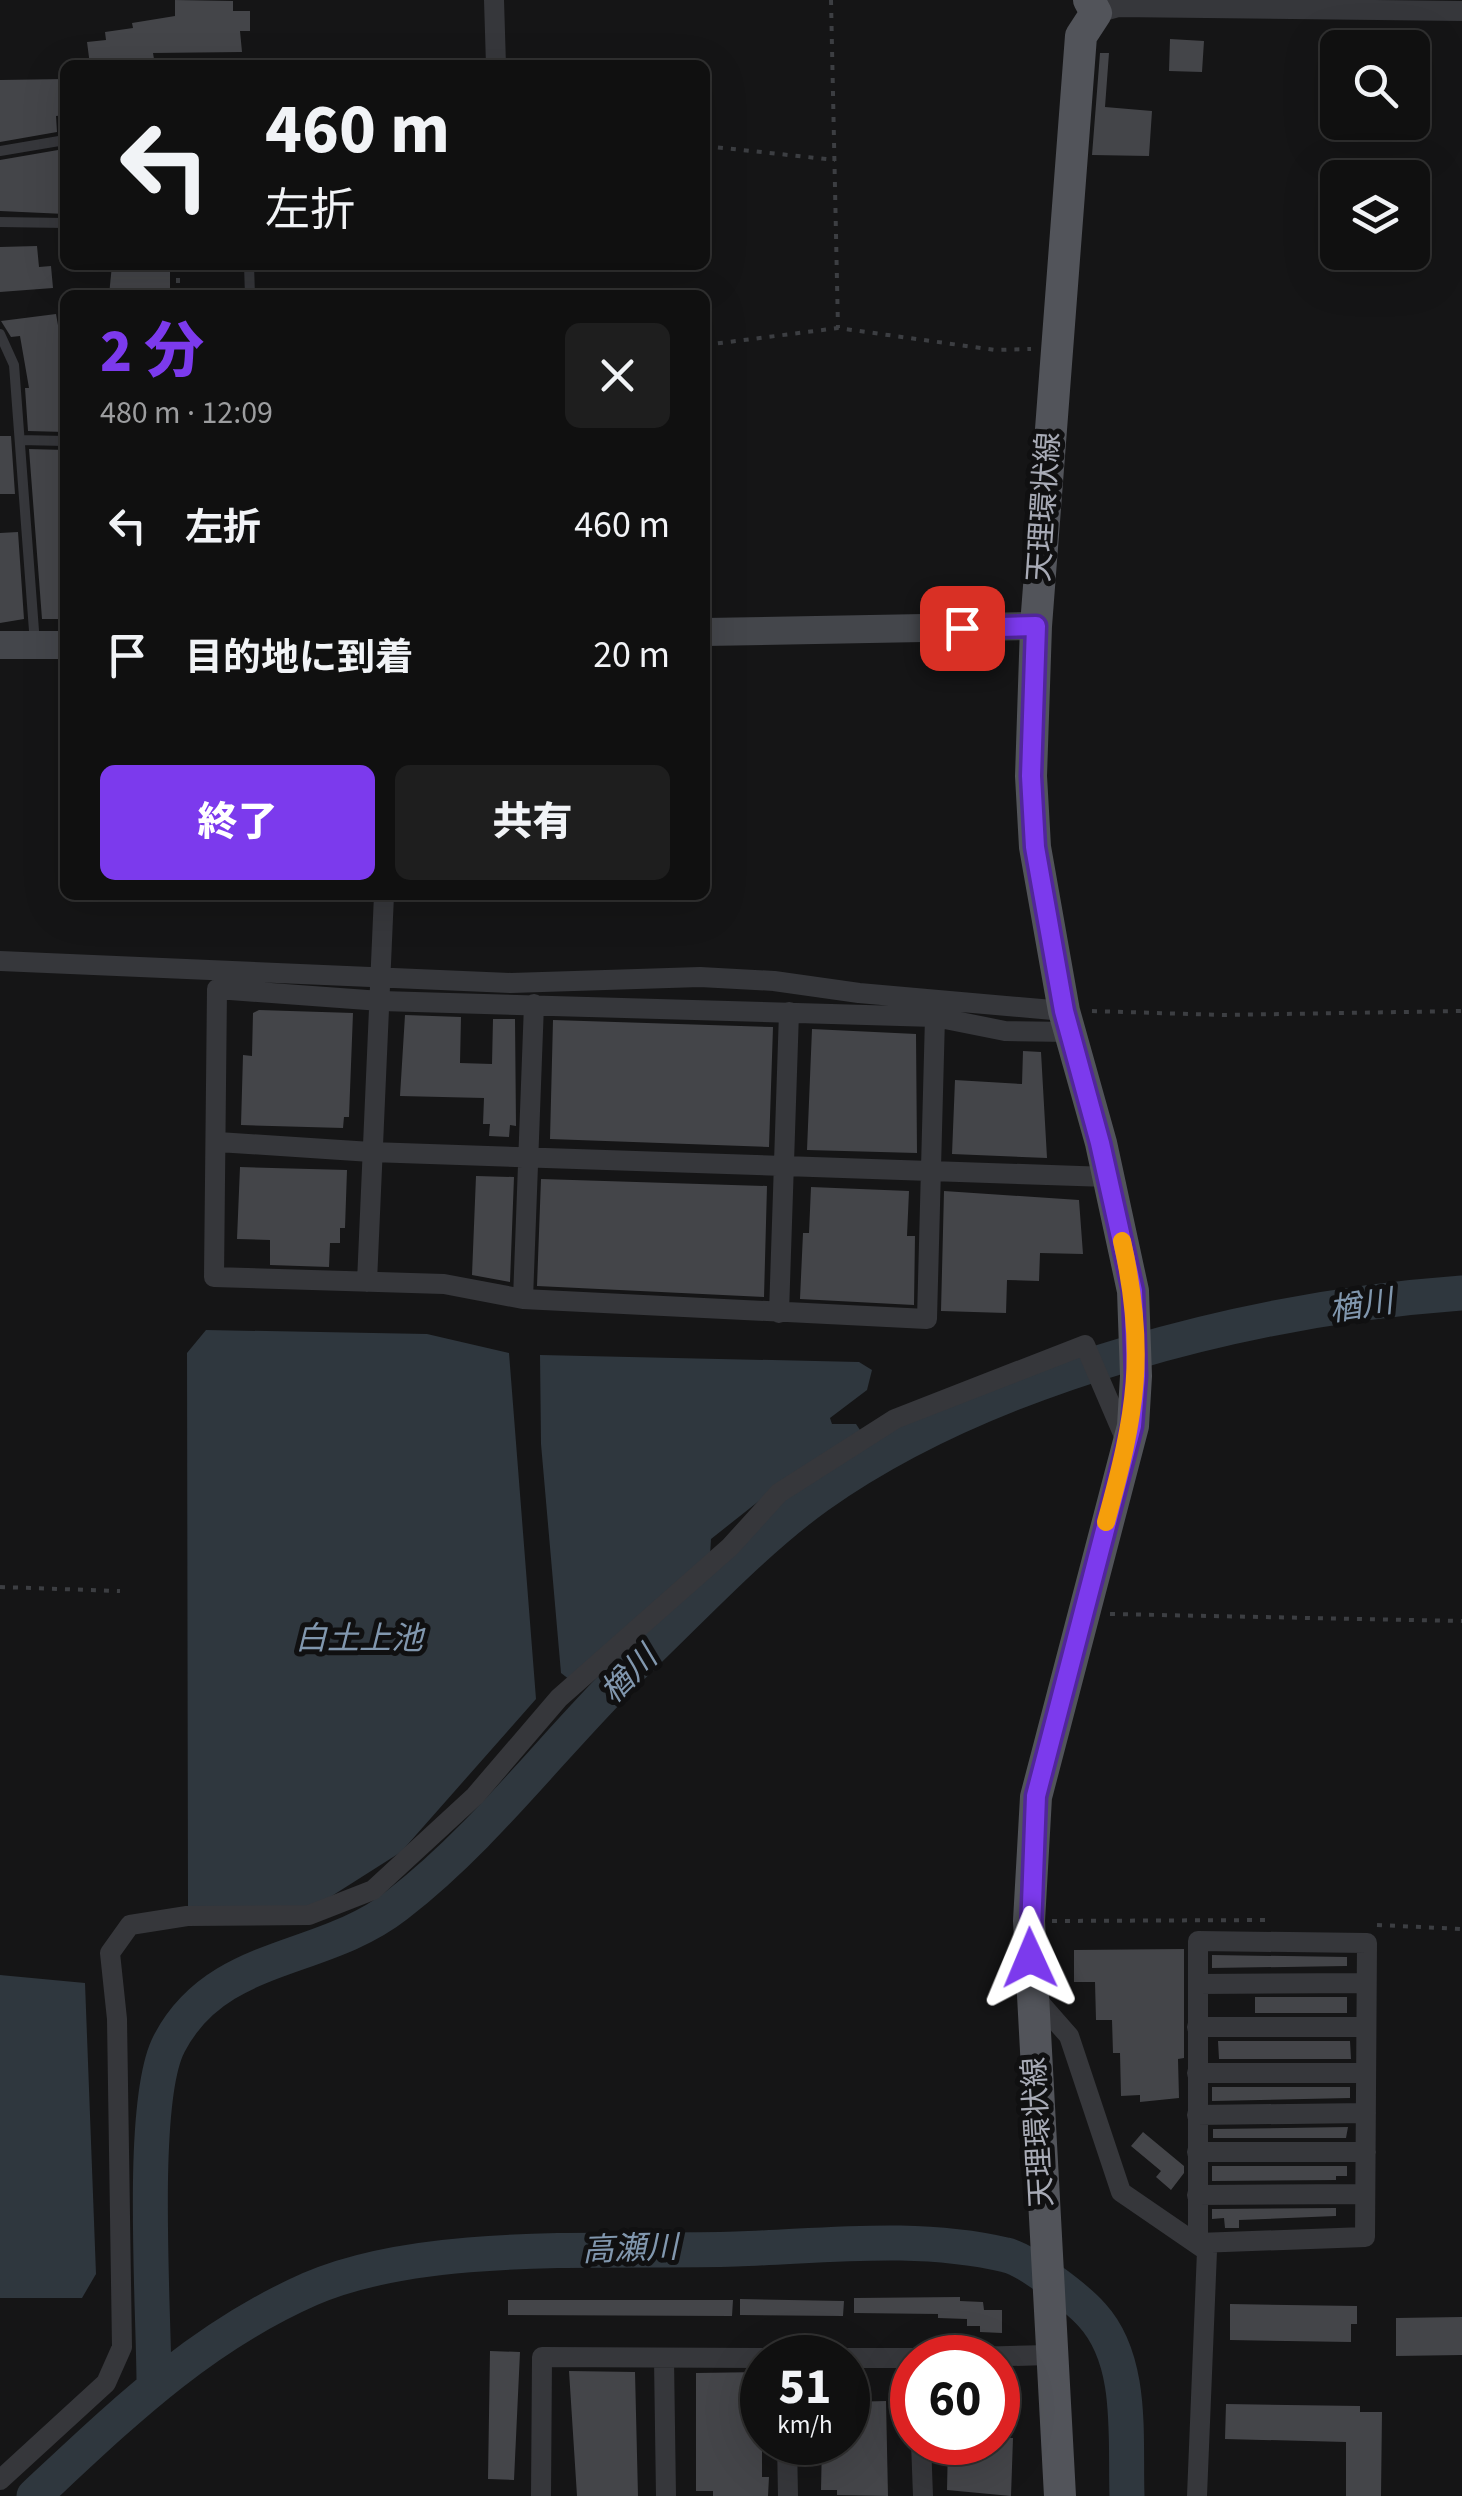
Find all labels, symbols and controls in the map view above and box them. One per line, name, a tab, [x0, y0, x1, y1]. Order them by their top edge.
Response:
map controls	[1320, 30, 1430, 270]
button: search	[1320, 30, 1430, 140]
text: 460 m	[265, 80, 450, 180]
icon: left	[100, 100, 230, 230]
button: layers	[1320, 160, 1430, 270]
text: 左折	[265, 179, 355, 243]
text: 2 分	[100, 310, 204, 395]
button: close	[565, 323, 670, 428]
text: 480 m · 12:09	[100, 390, 273, 436]
street label: 天理環状線	[1017, 431, 1071, 583]
icon: left	[100, 498, 155, 553]
text: 460 m	[574, 498, 670, 552]
text: 左折	[185, 501, 261, 555]
pin	[920, 586, 1005, 671]
icon: arrive	[935, 601, 990, 656]
icon: arrive	[100, 628, 155, 683]
text: 20 m	[593, 628, 670, 682]
text: 目的地に到着	[185, 631, 413, 685]
button: 終了	[100, 765, 375, 880]
button: 共有	[395, 765, 670, 880]
water label: 楢川	[1326, 1278, 1399, 1334]
water label: 白土上池	[295, 1616, 426, 1662]
water label: 楢川	[590, 1634, 670, 1714]
position arrow	[978, 1906, 1082, 2010]
street label: 天理環状線	[1013, 2056, 1063, 2208]
water label: 高瀬川	[581, 2224, 682, 2274]
speed limit sign: 60	[890, 2335, 1020, 2465]
text: 51	[779, 2352, 831, 2423]
text: km/h	[777, 2407, 833, 2443]

